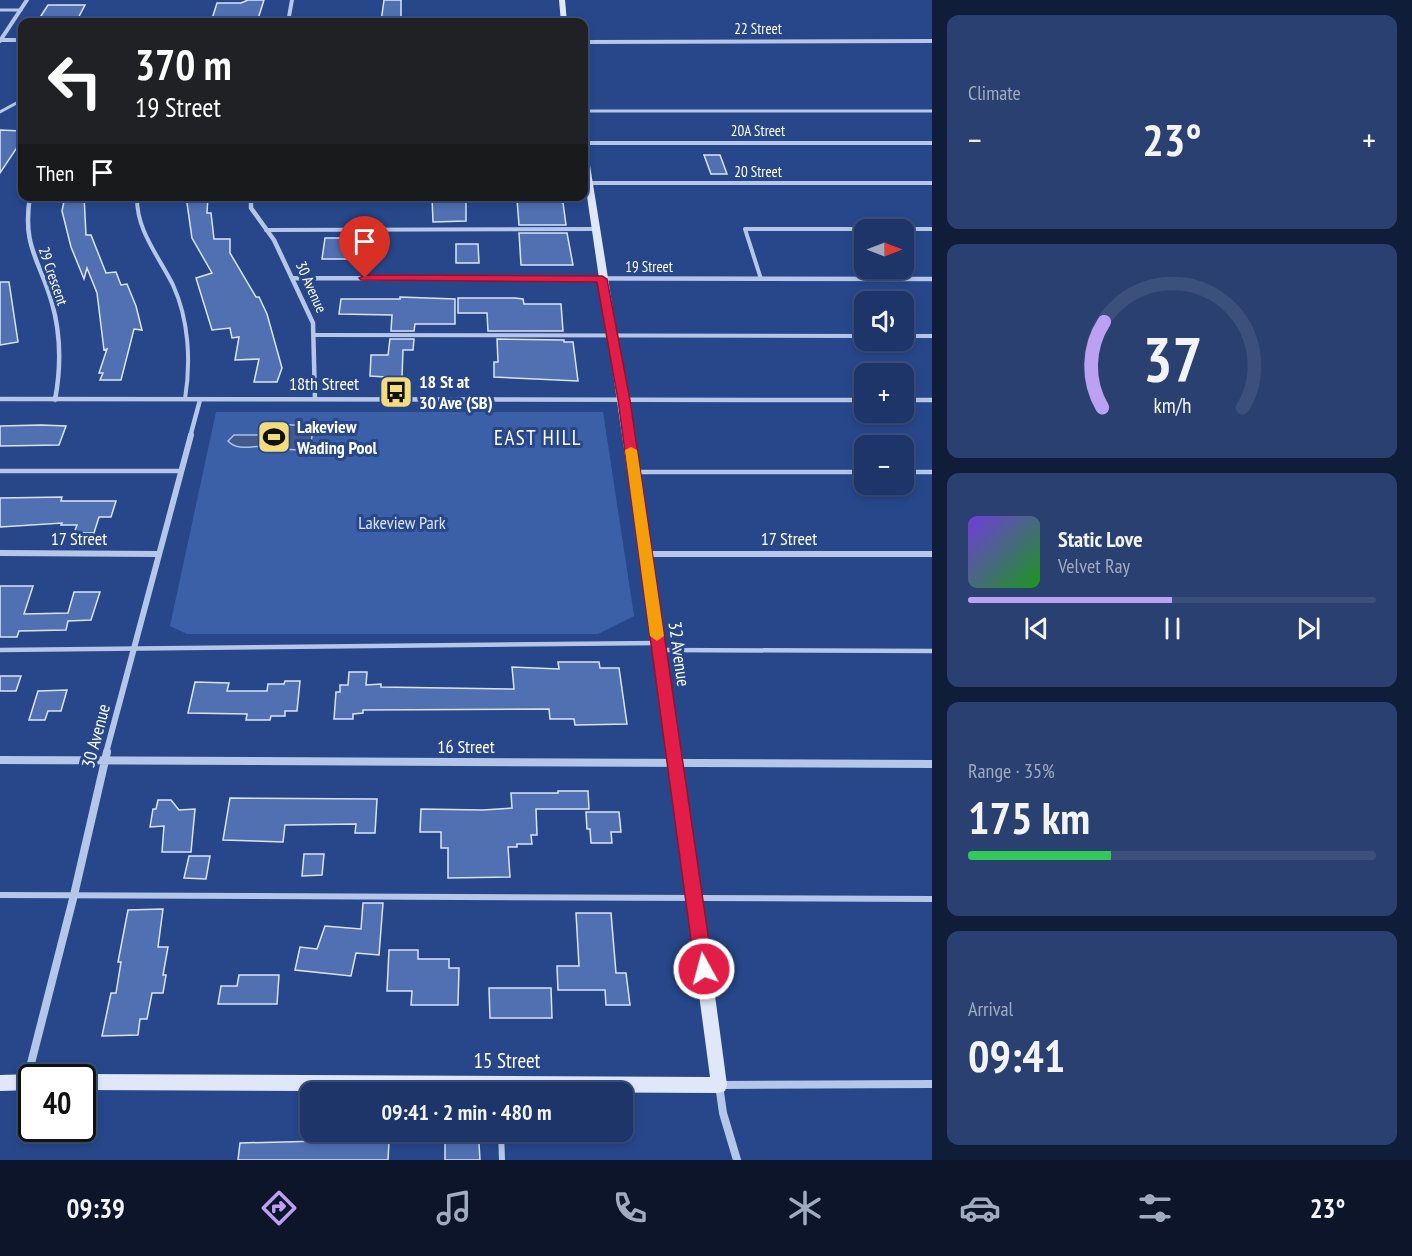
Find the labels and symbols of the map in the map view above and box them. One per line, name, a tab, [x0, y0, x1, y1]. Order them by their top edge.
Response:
street label: 22 Street	[734, 19, 782, 38]
street label: 20A Street	[731, 121, 785, 140]
street label: 20 Street	[734, 162, 782, 181]
pin	[339, 216, 390, 278]
north arrow	[854, 219, 914, 279]
street label: 29 Crescent	[35, 244, 72, 308]
street label: 19 Street	[625, 257, 673, 276]
street label: 30 Avenue	[292, 258, 331, 315]
place label: 18 St at 30 Ave (SB)	[419, 370, 493, 414]
street label: 18th Street	[289, 372, 359, 395]
bus stop icon: 18 St at 30 Ave (SB)	[378, 374, 414, 410]
place label: Lakeview Wading Pool	[296, 415, 377, 459]
sports icon: Lakeview Wading Pool	[256, 419, 292, 455]
district label: EAST HILL	[494, 424, 582, 451]
park label: Lakeview Park	[358, 511, 446, 534]
street label: 17 Street	[51, 527, 107, 550]
street label: 17 Street	[761, 527, 817, 550]
street label: 32 Avenue	[664, 620, 695, 688]
street label: 30 Avenue	[76, 701, 115, 770]
street label: 16 Street	[437, 735, 495, 758]
position arrow	[672, 937, 736, 1001]
street label: 15 Street	[474, 1047, 541, 1074]
speed limit sign: 40	[18, 1064, 96, 1142]

